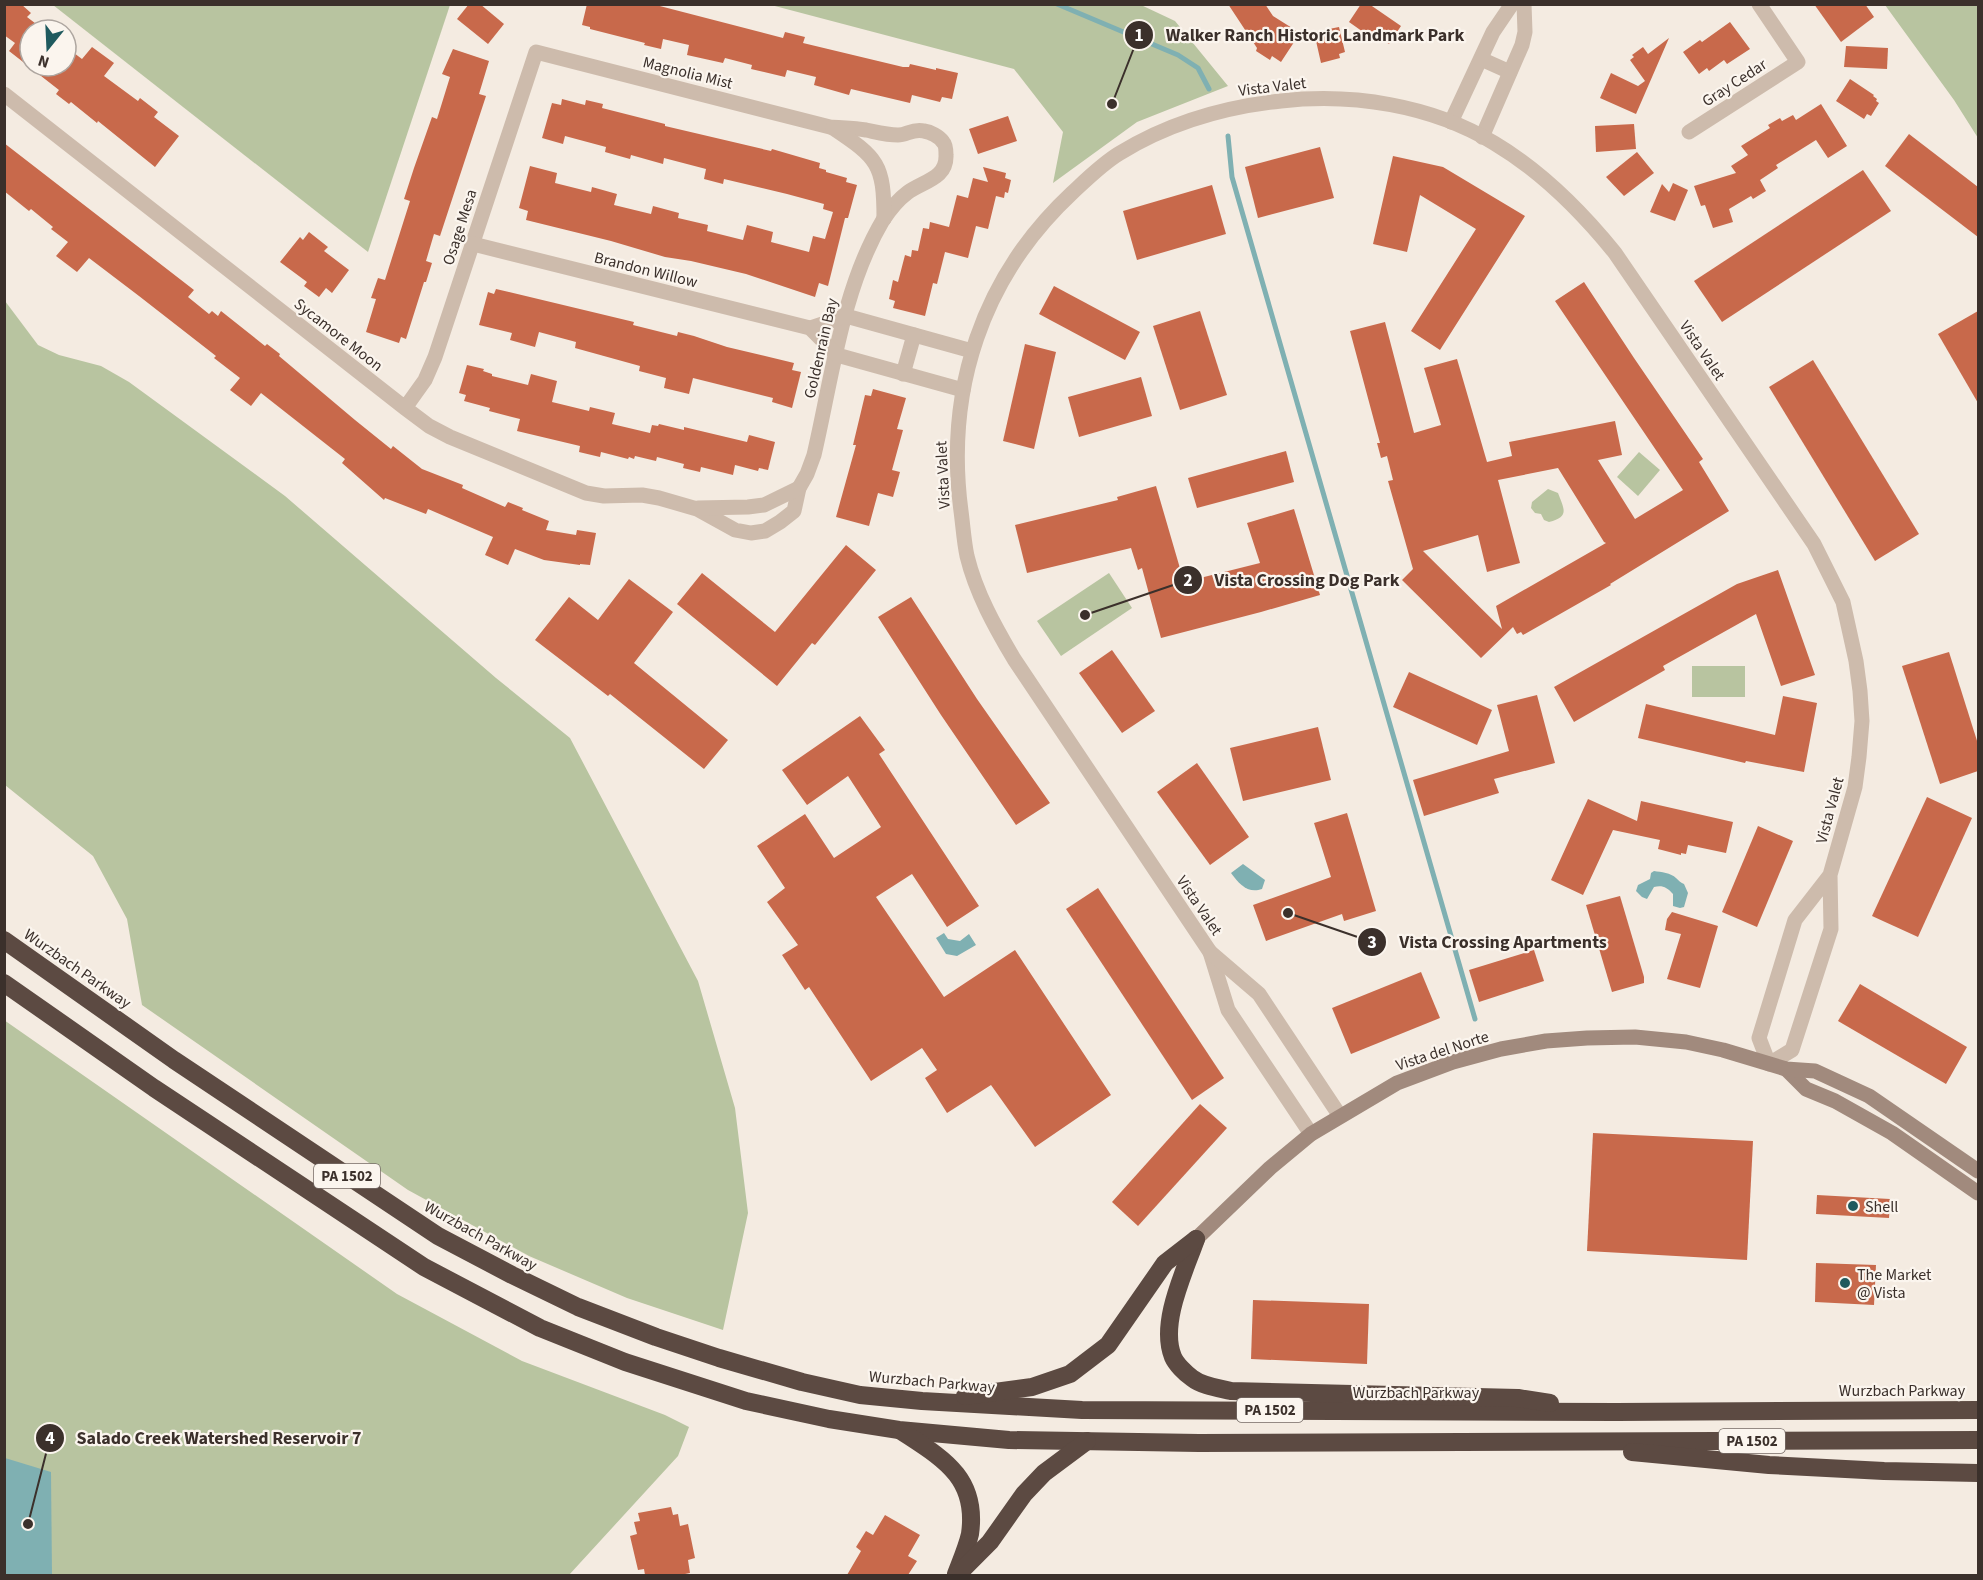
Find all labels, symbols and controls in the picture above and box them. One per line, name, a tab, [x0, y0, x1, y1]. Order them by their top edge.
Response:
callout: Walker Ranch Historic Landmark Park	[1124, 17, 1477, 53]
north arrow	[18, 18, 78, 78]
text: 1	[1134, 23, 1144, 48]
text: Walker Ranch Historic Landmark Park	[1166, 23, 1464, 48]
text: N	[35, 49, 52, 73]
street label: Magnolia Mist	[641, 51, 736, 95]
street label: Gray Cedar	[1698, 53, 1772, 112]
street label: Vista Valet	[1237, 72, 1308, 102]
street label: Osage Mesa	[437, 186, 483, 268]
street label: Brandon Willow	[592, 247, 700, 294]
street label: Sycamore Moon	[289, 293, 387, 377]
street label: Goldenrain Bay	[799, 295, 843, 401]
street label: Vista Valet	[1674, 316, 1731, 385]
street label: Vista Valet	[930, 440, 956, 510]
callout: Vista Crossing Dog Park	[1173, 562, 1412, 598]
text: 2	[1183, 568, 1193, 593]
text: Vista Crossing Dog Park	[1213, 568, 1400, 593]
street label: Vista Valet	[1811, 774, 1850, 846]
street label: Vista Valet	[1171, 871, 1228, 940]
street label: Wurzbach Parkway	[19, 924, 136, 1014]
callout: Vista Crossing Apartments	[1357, 924, 1619, 960]
text: 3	[1367, 930, 1377, 955]
text: Vista Crossing Apartments	[1398, 930, 1607, 955]
street label: Vista del Norte	[1393, 1026, 1492, 1076]
road number: PA 1502	[314, 1164, 380, 1188]
street label: Wurzbach Parkway	[420, 1196, 542, 1276]
place label: Shell	[1865, 1196, 1898, 1218]
marker: Shell	[1846, 1199, 1860, 1213]
place label: The Market @ Vista	[1857, 1264, 1932, 1304]
marker: The Market @ Vista	[1838, 1276, 1852, 1290]
street label: Wurzbach Parkway	[868, 1366, 996, 1399]
street label: Wurzbach Parkway	[1839, 1380, 1966, 1402]
street label: Wurzbach Parkway	[1353, 1382, 1480, 1404]
road number: PA 1502	[1237, 1398, 1303, 1422]
callout: Salado Creek Watershed Reservoir 7	[35, 1420, 374, 1456]
text: 4	[45, 1426, 55, 1451]
text: Salado Creek Watershed Reservoir 7	[77, 1426, 361, 1451]
road number: PA 1502	[1719, 1429, 1785, 1453]

